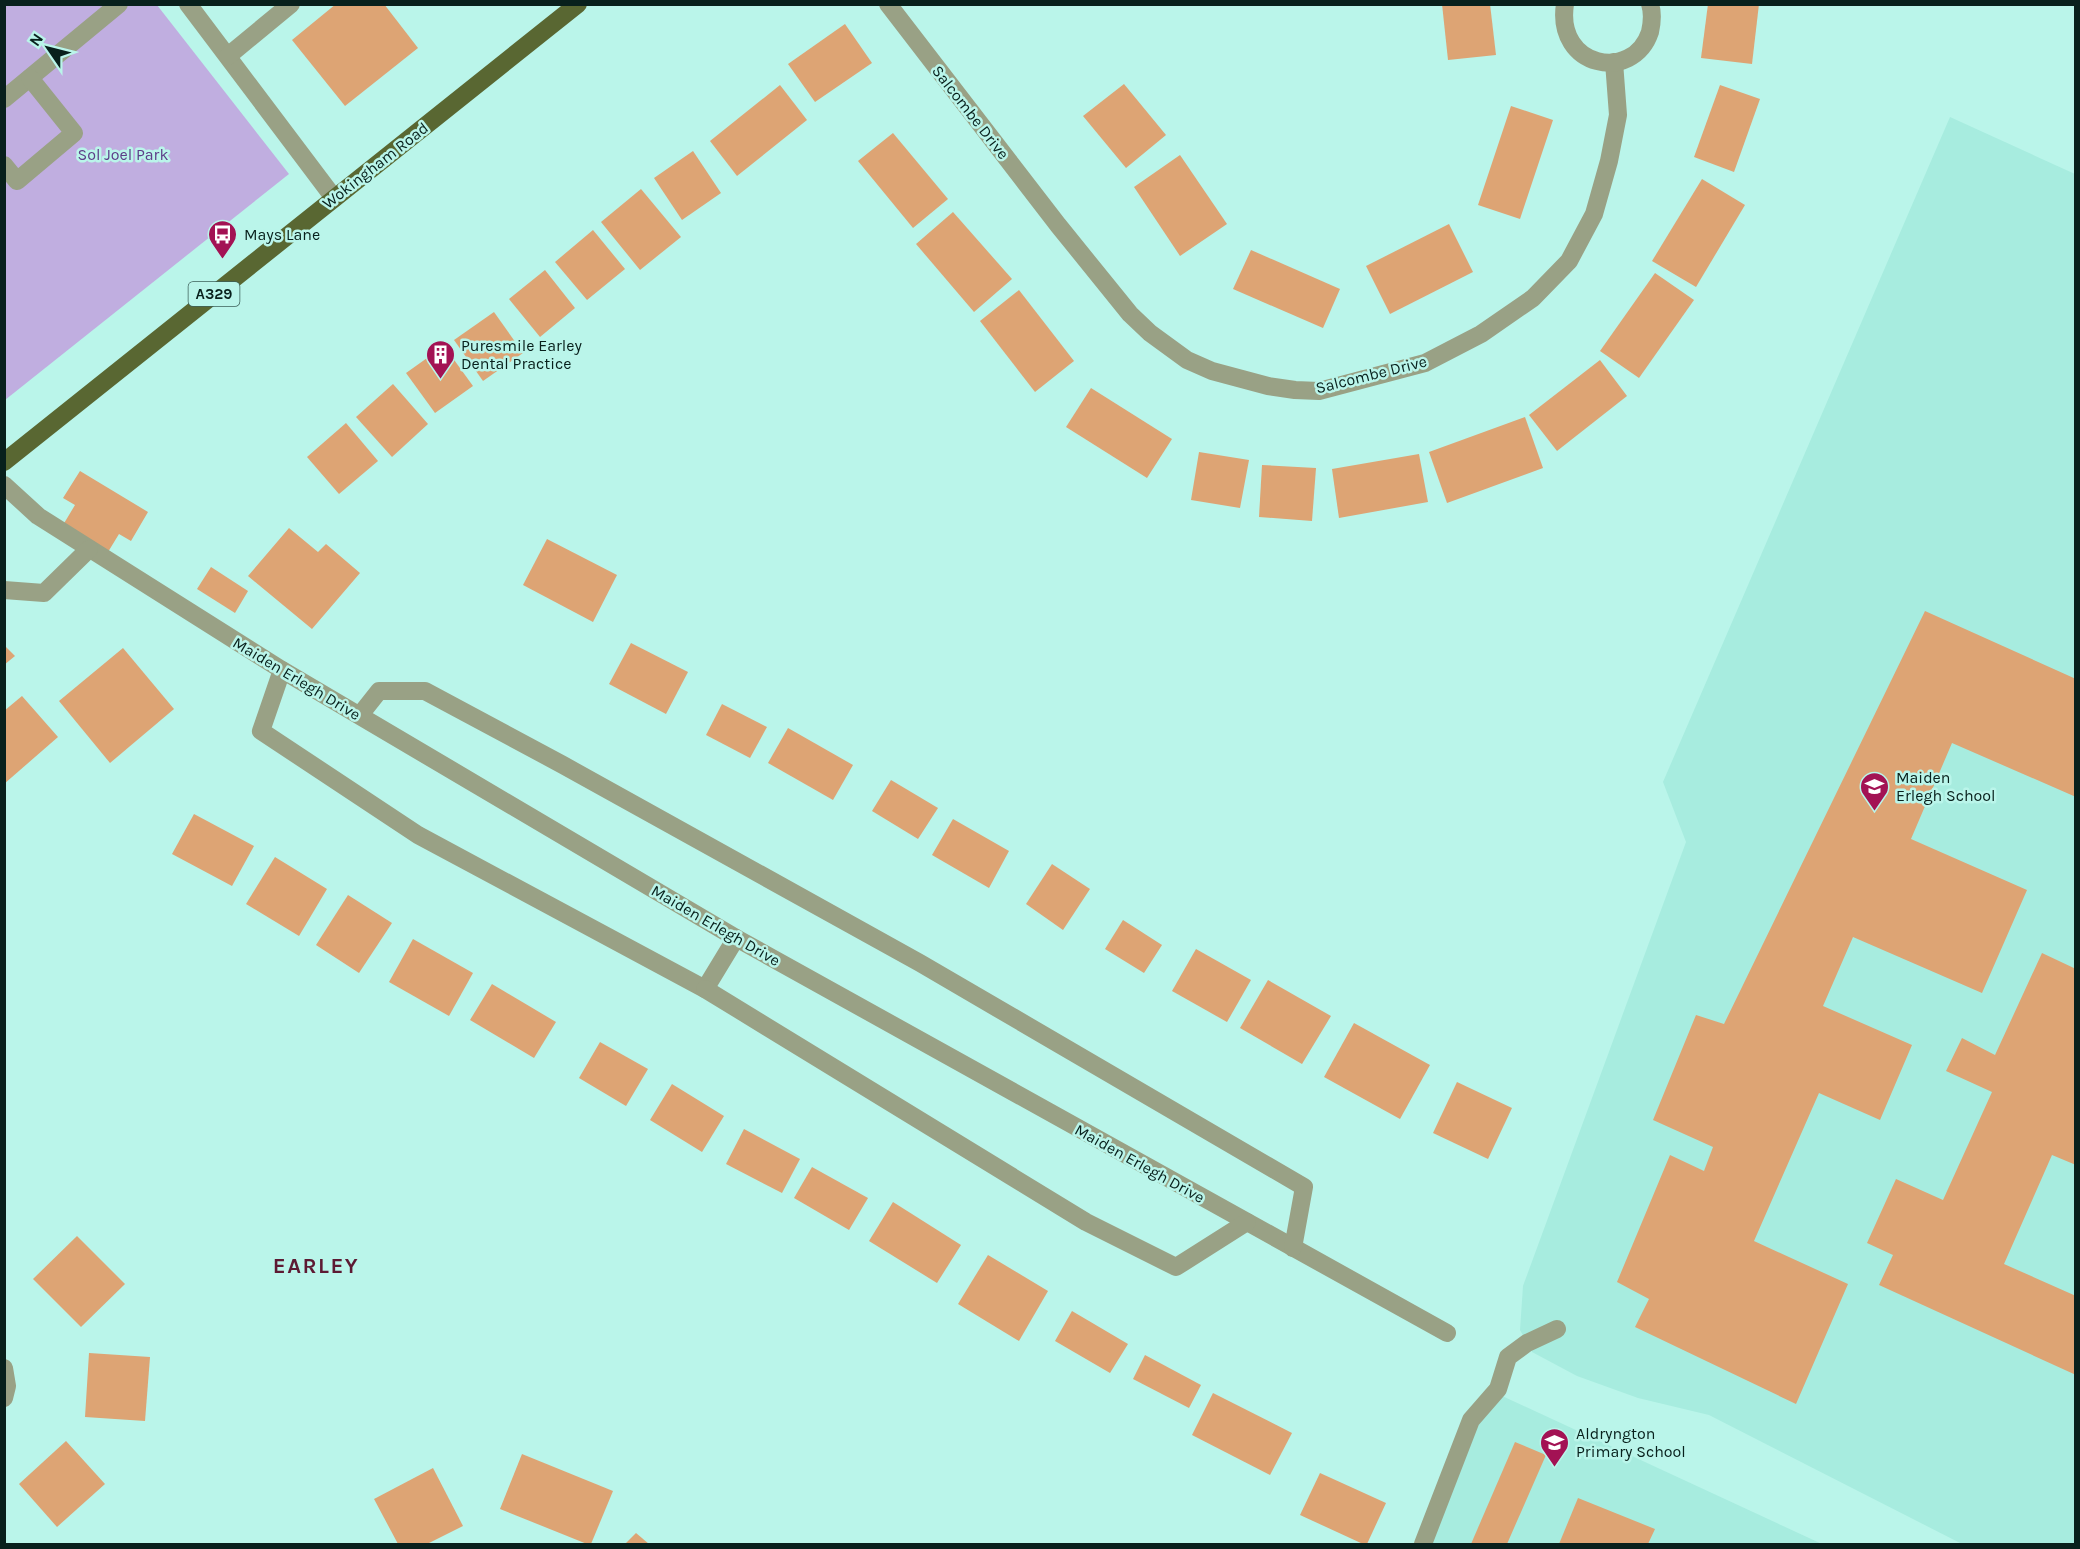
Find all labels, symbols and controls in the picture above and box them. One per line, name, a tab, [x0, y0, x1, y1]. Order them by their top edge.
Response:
north arrow	[18, 18, 78, 78]
text: N	[25, 30, 47, 50]
street label: Salcombe Drive	[928, 62, 1013, 163]
street label: Wokingham Road	[319, 118, 432, 213]
park label: Sol Joel Park	[78, 145, 168, 164]
bus stop icon: Mays Lane	[207, 218, 239, 260]
place label: Mays Lane	[244, 225, 320, 244]
road number: A329	[188, 282, 240, 306]
place label: Puresmile Earley Dental Practice	[461, 336, 582, 373]
building icon: Puresmile Earley Dental Practice	[424, 338, 456, 380]
street label: Salcombe Drive	[1314, 352, 1429, 397]
street label: Maiden Erlegh Drive	[229, 633, 364, 724]
place label: Maiden Erlegh School	[1896, 768, 1996, 805]
school or university icon: Maiden Erlegh School	[1859, 770, 1891, 812]
street label: Maiden Erlegh Drive	[648, 881, 784, 970]
street label: Maiden Erlegh Drive	[1071, 1120, 1208, 1207]
district label: EARLEY	[273, 1253, 359, 1279]
place label: Aldryngton Primary School	[1576, 1424, 1686, 1461]
school or university icon: Aldryngton Primary School	[1539, 1426, 1571, 1468]

